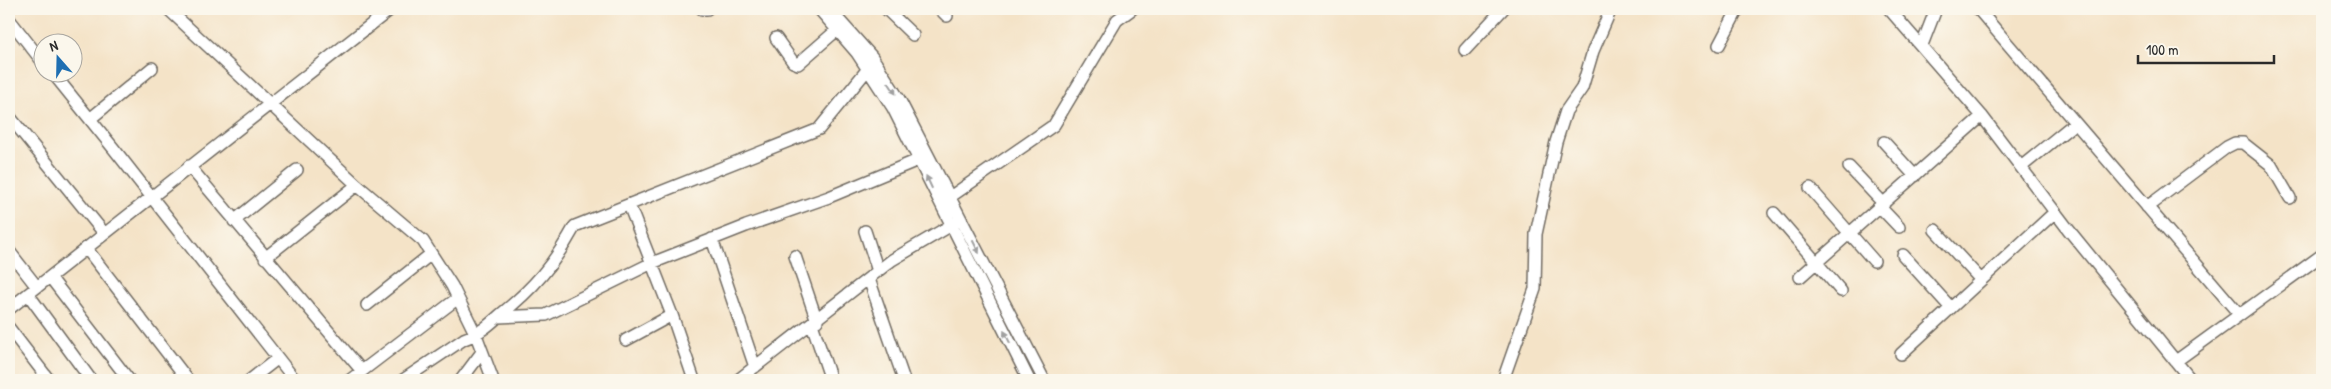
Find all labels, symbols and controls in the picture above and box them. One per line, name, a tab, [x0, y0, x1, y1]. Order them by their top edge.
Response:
north arrow	[32, 32, 82, 82]
scale bar	[2138, 32, 2275, 64]
text: N	[47, 35, 61, 56]
text: 100 m	[2146, 39, 2179, 60]
one-way arrow	[887, 81, 897, 94]
one-way arrow	[925, 175, 933, 189]
one-way arrow	[972, 240, 980, 254]
one-way arrow	[1003, 330, 1011, 344]

